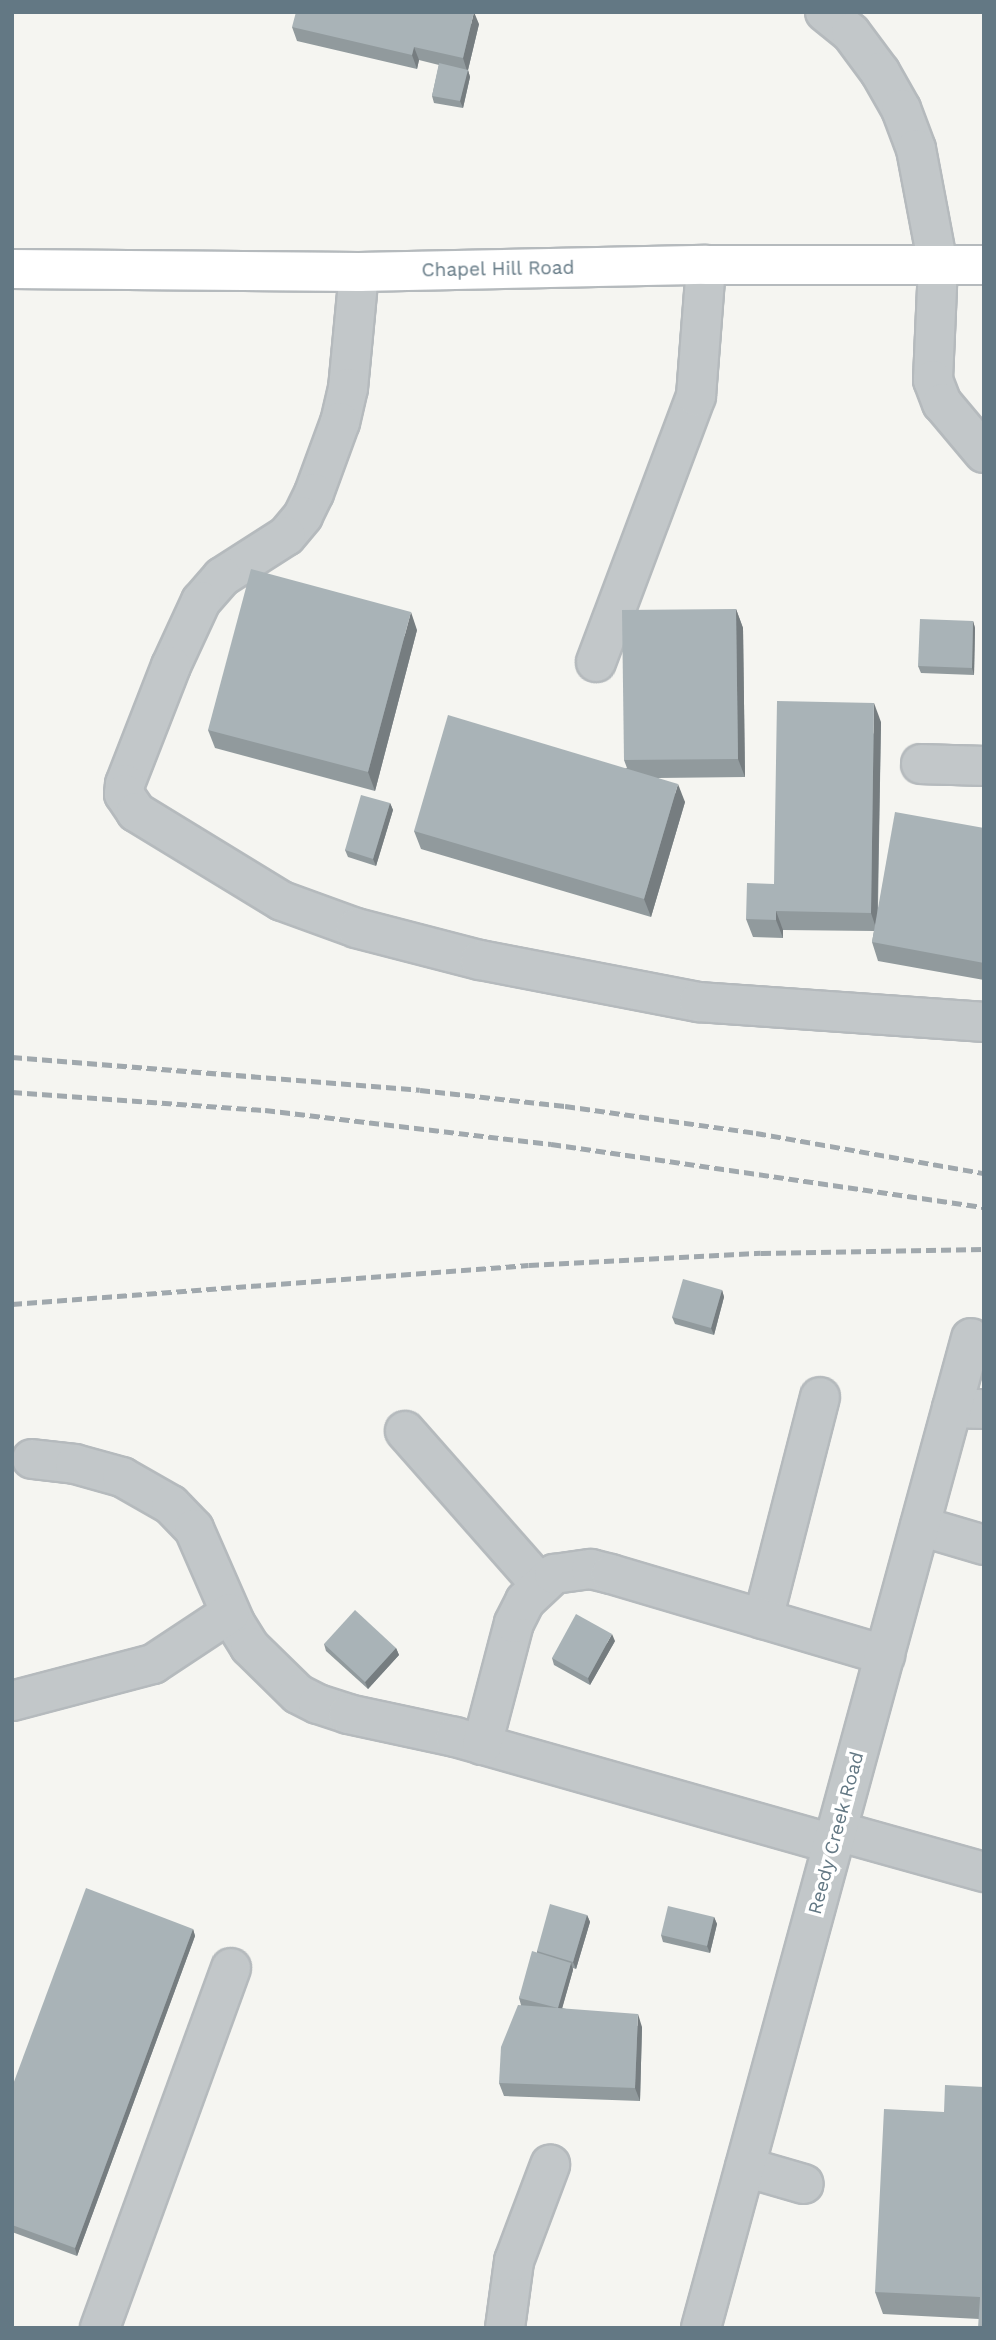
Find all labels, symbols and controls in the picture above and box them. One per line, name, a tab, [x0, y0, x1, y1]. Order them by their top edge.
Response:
street label: Chapel Hill Road	[421, 256, 575, 282]
street label: Reedy Creek Road	[803, 1749, 869, 1917]

